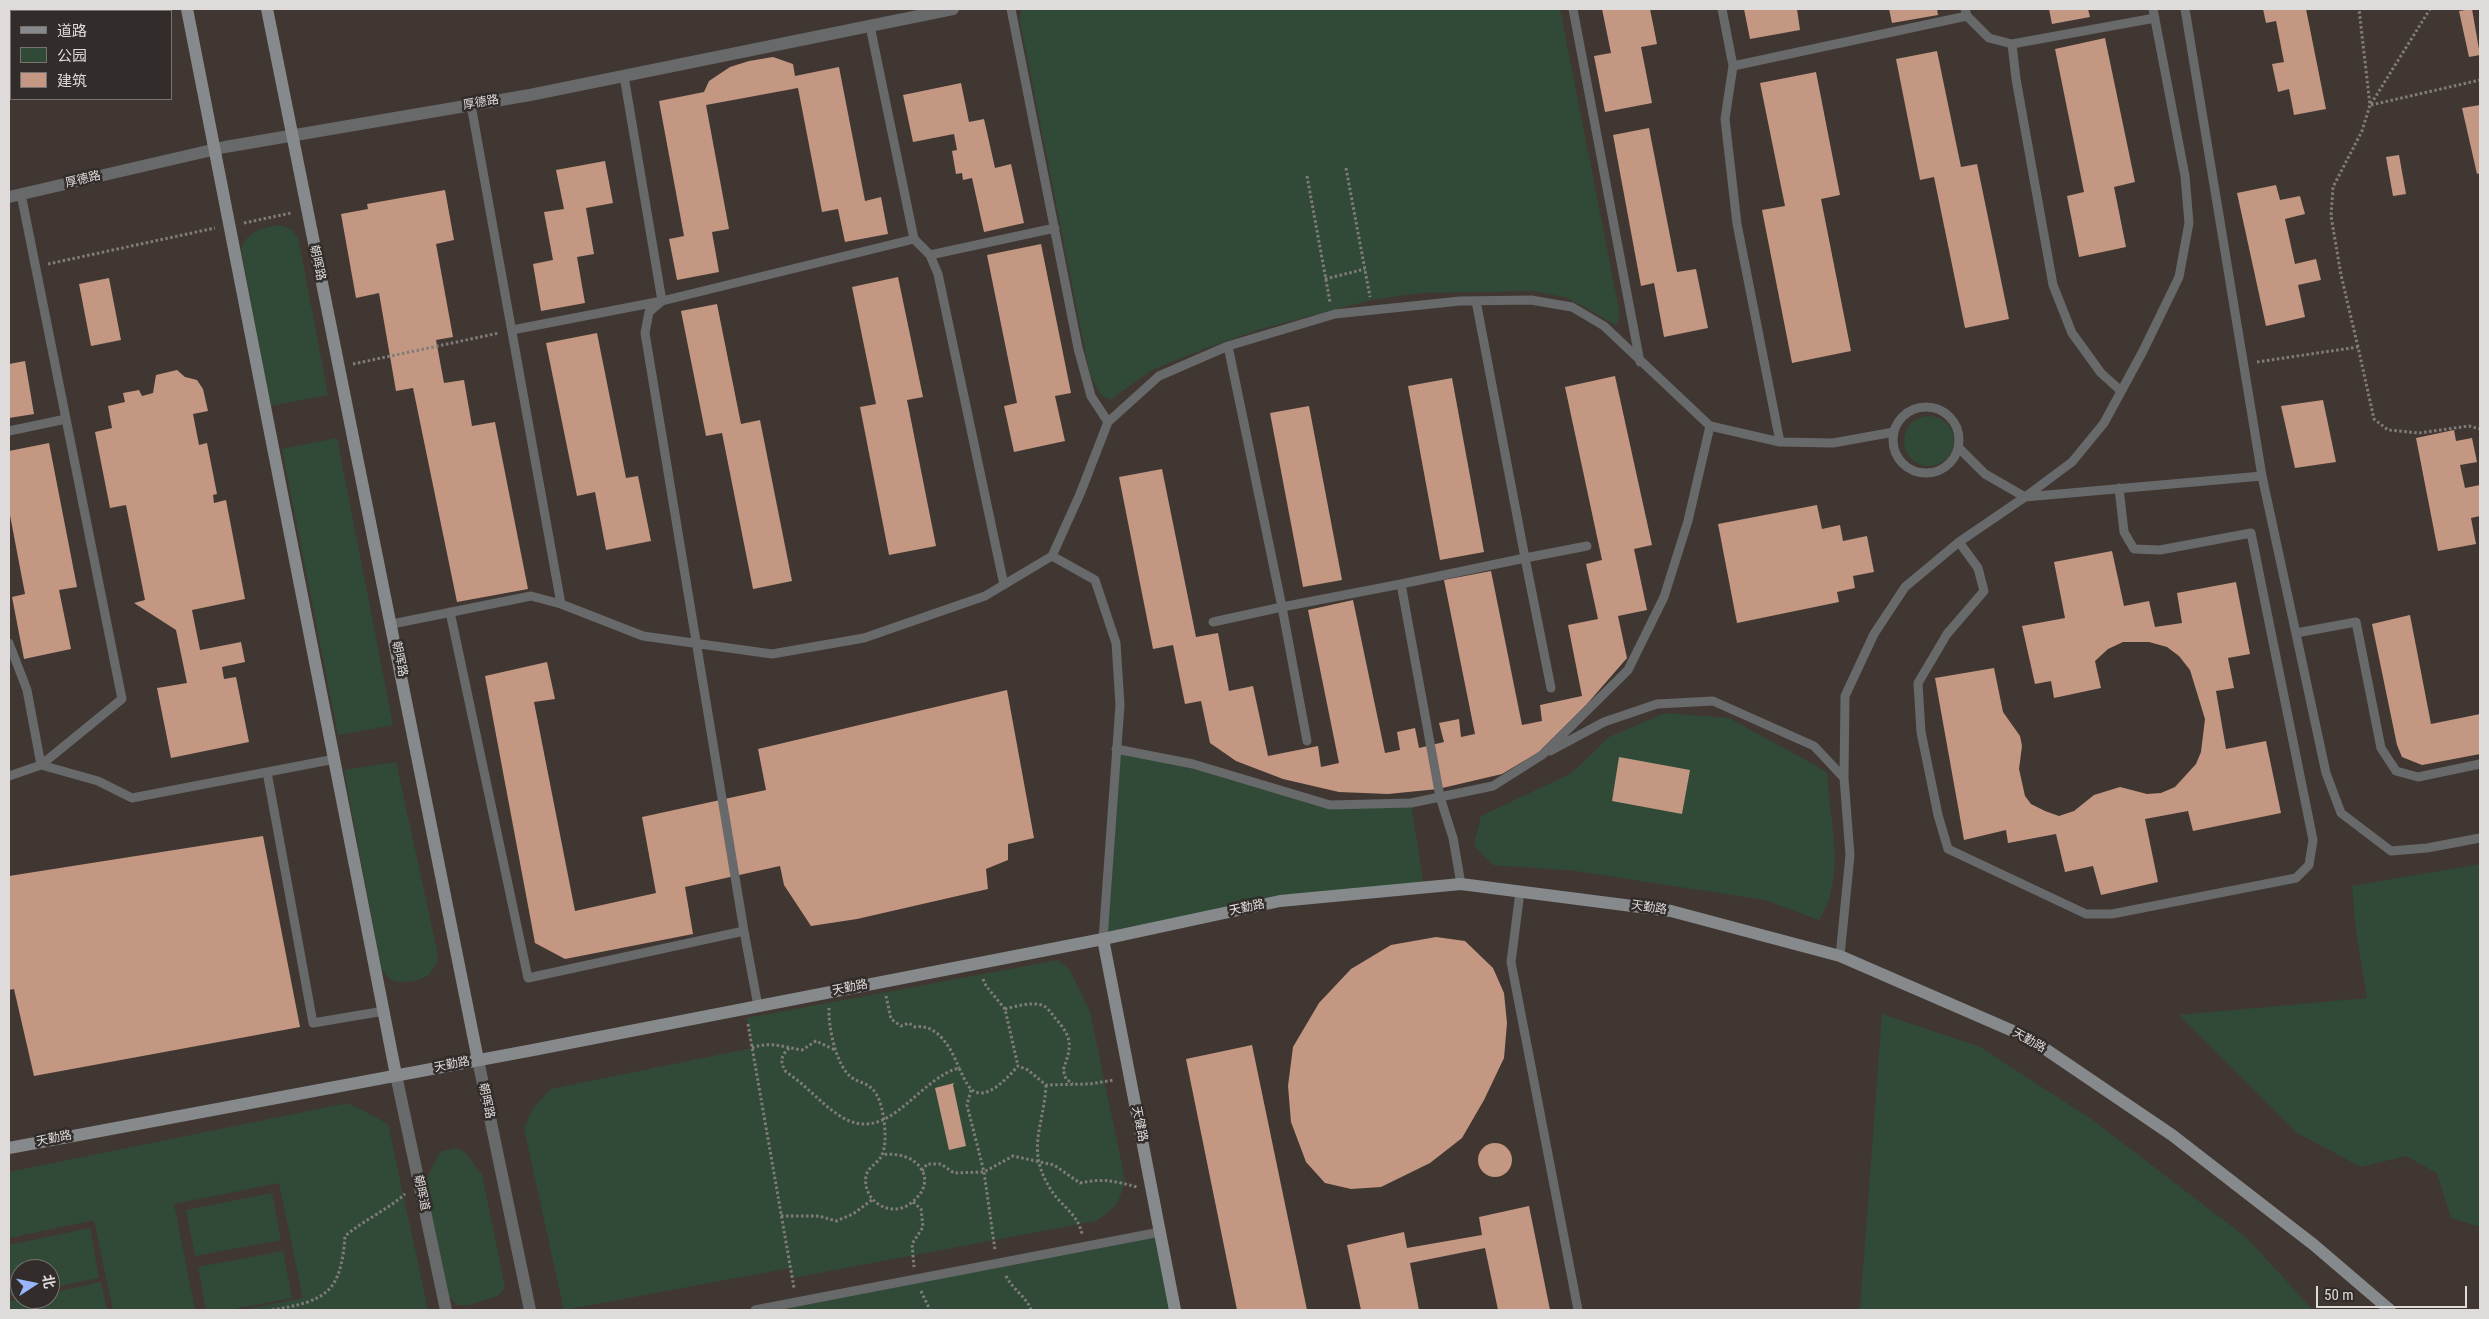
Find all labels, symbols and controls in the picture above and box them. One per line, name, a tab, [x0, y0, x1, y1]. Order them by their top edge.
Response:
legend	[10, 10, 172, 100]
text: 道路	[57, 22, 87, 40]
text: 公园	[57, 47, 87, 65]
text: 建筑	[57, 72, 87, 90]
street label: 厚德路	[462, 93, 500, 113]
street label: 厚德路	[64, 169, 102, 191]
street label: 朝晖路	[306, 244, 328, 282]
street label: 朝晖路	[388, 640, 410, 678]
street label: 天勤路	[1228, 897, 1266, 919]
street label: 天勤路	[1630, 898, 1668, 918]
street label: 天勤路	[831, 977, 869, 999]
street label: 天勤路	[2010, 1026, 2048, 1056]
street label: 天勤路	[433, 1054, 471, 1076]
street label: 朝晖路	[475, 1082, 497, 1120]
street label: 天健路	[1128, 1105, 1150, 1143]
street label: 天勤路	[35, 1128, 73, 1150]
street label: 朝晖道	[410, 1174, 432, 1212]
north arrow	[10, 1259, 60, 1309]
text: 北	[40, 1273, 58, 1290]
scale bar	[2319, 1276, 2470, 1308]
text: 50 m	[2324, 1286, 2354, 1304]

